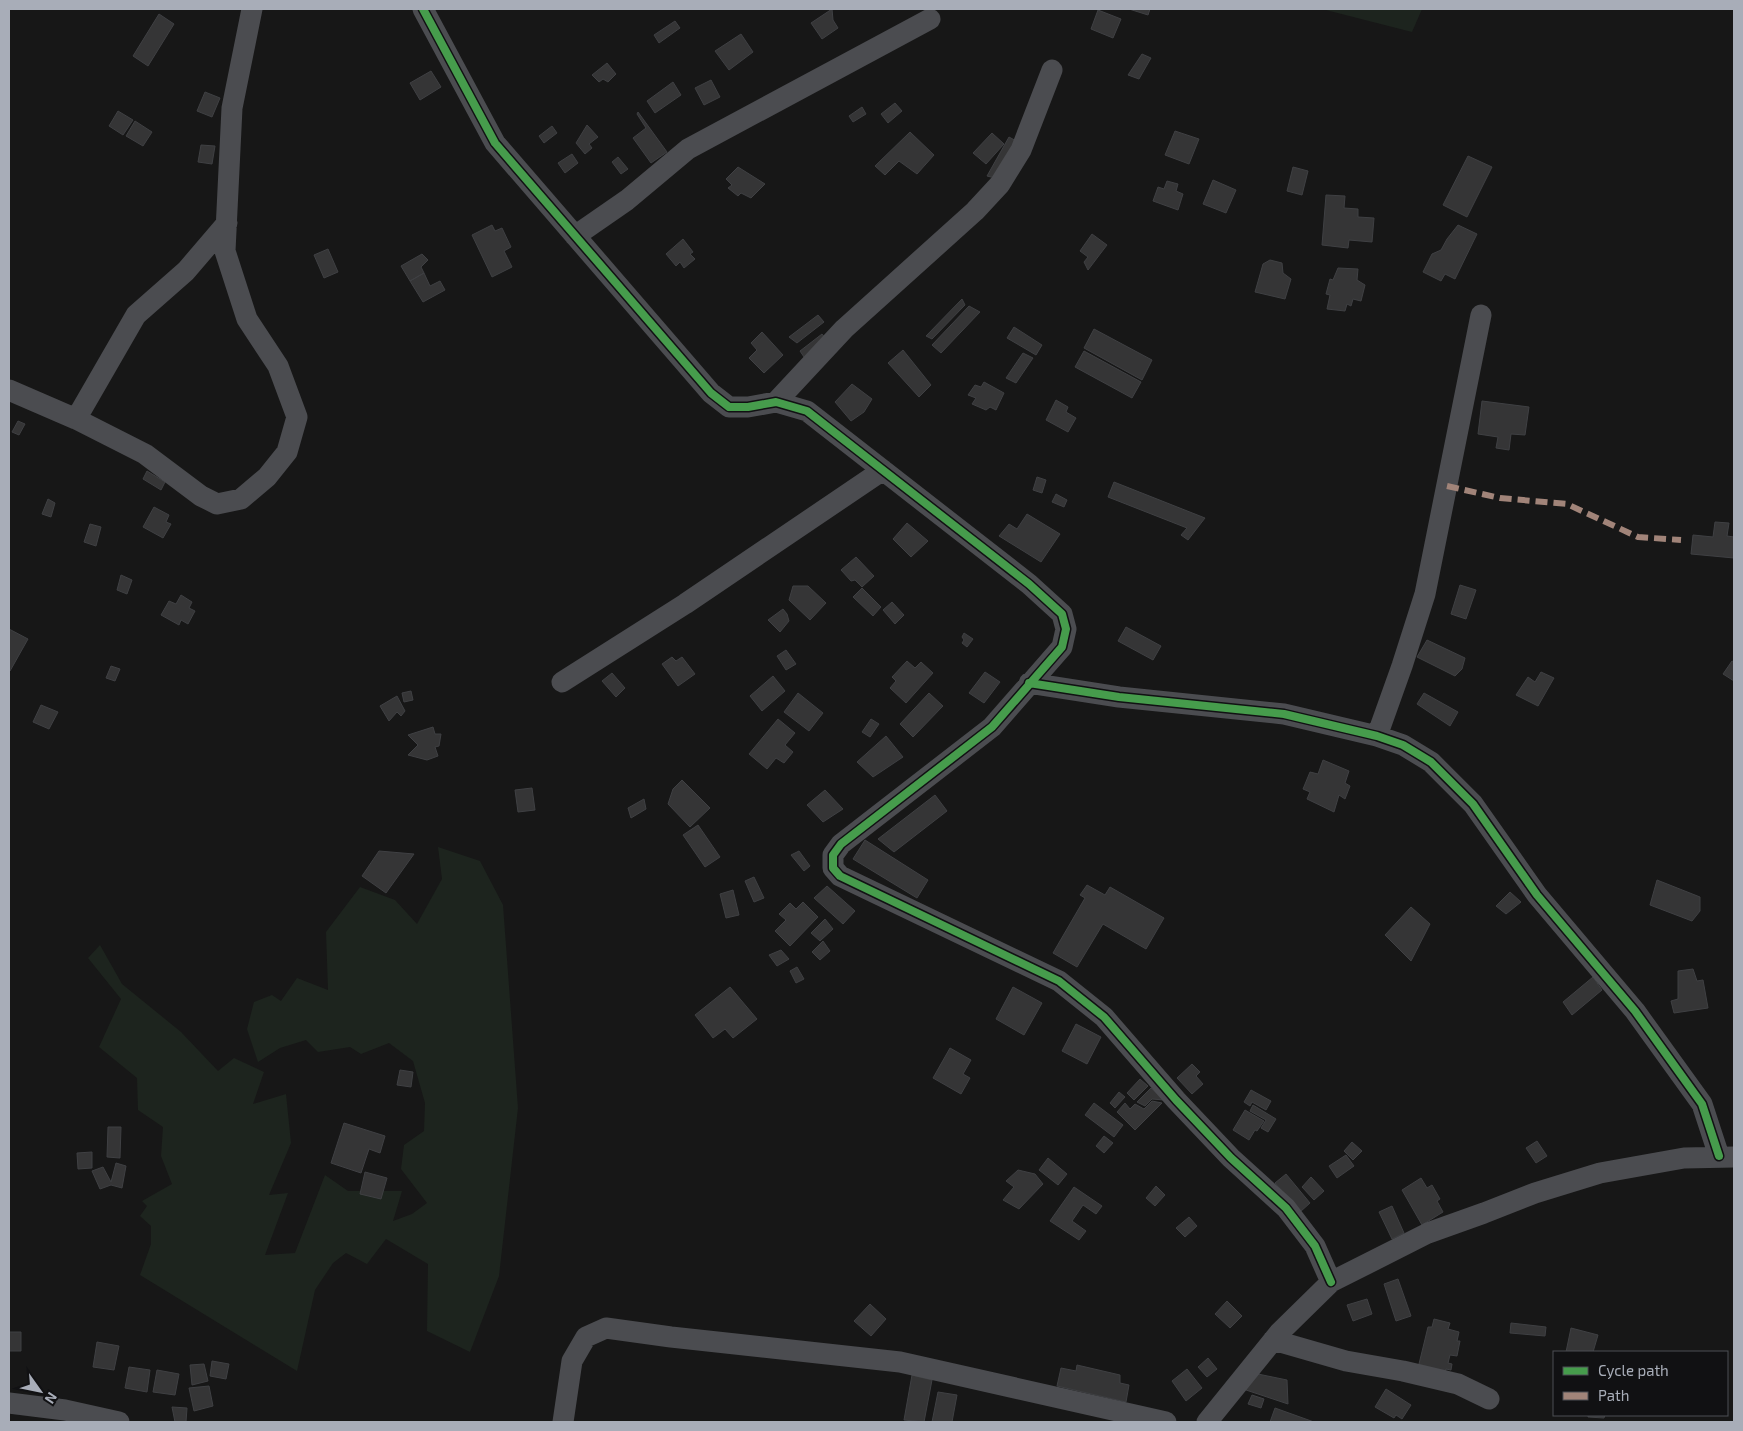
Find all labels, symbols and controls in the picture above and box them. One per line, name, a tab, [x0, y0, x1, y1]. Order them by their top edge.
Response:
legend	[1553, 1351, 1728, 1416]
text: Cycle path	[1598, 1361, 1669, 1379]
north arrow	[15, 1366, 65, 1416]
text: Path	[1598, 1386, 1629, 1404]
text: N	[41, 1389, 61, 1407]

